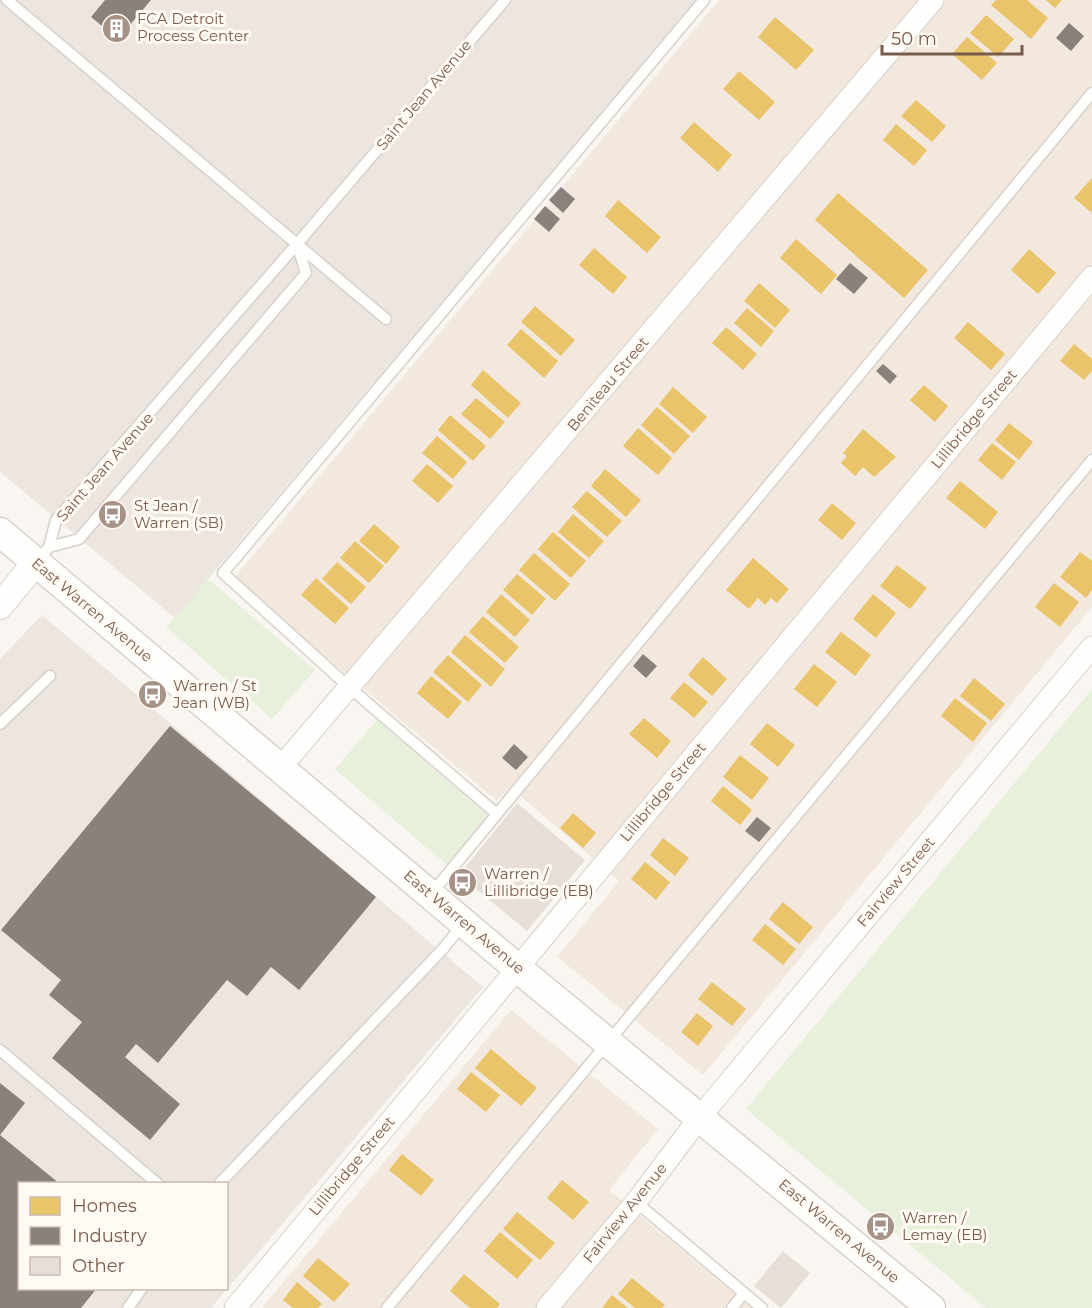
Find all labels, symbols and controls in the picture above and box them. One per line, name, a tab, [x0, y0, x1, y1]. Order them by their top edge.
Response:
place label: FCA Detroit Process Center	[137, 9, 249, 45]
building icon: FCA Detroit Process Center	[100, 12, 132, 44]
scale bar	[882, 18, 1022, 56]
text: 50 m	[891, 28, 937, 50]
street label: Saint Jean Avenue	[372, 36, 475, 154]
street label: Beniteau Street	[563, 333, 653, 435]
street label: Lillibridge Street	[927, 365, 1021, 472]
street label: Saint Jean Avenue	[52, 408, 157, 525]
place label: St Jean / Warren (SB)	[134, 496, 224, 532]
bus stop icon: St Jean / Warren (SB)	[97, 499, 129, 531]
street label: East Warren Avenue	[28, 553, 157, 666]
place label: Warren / St Jean (WB)	[172, 676, 257, 712]
bus stop icon: Warren / St Jean (WB)	[136, 679, 168, 711]
street label: Lillibridge Street	[616, 738, 710, 845]
street label: Fairview Street	[852, 833, 939, 931]
place label: Warren / Lillibridge (EB)	[484, 864, 594, 900]
street label: East Warren Avenue	[400, 865, 529, 978]
bus stop icon: Warren / Lillibridge (EB)	[447, 867, 479, 899]
street label: Lillibridge Street	[305, 1112, 399, 1219]
street label: Fairview Avenue	[578, 1159, 671, 1267]
street label: East Warren Avenue	[775, 1174, 904, 1287]
legend	[18, 1182, 228, 1290]
text: Homes	[72, 1195, 137, 1217]
place label: Warren / Lemay (EB)	[902, 1208, 988, 1244]
bus stop icon: Warren / Lemay (EB)	[865, 1211, 897, 1243]
text: Industry	[72, 1225, 147, 1247]
text: Other	[72, 1255, 125, 1277]

